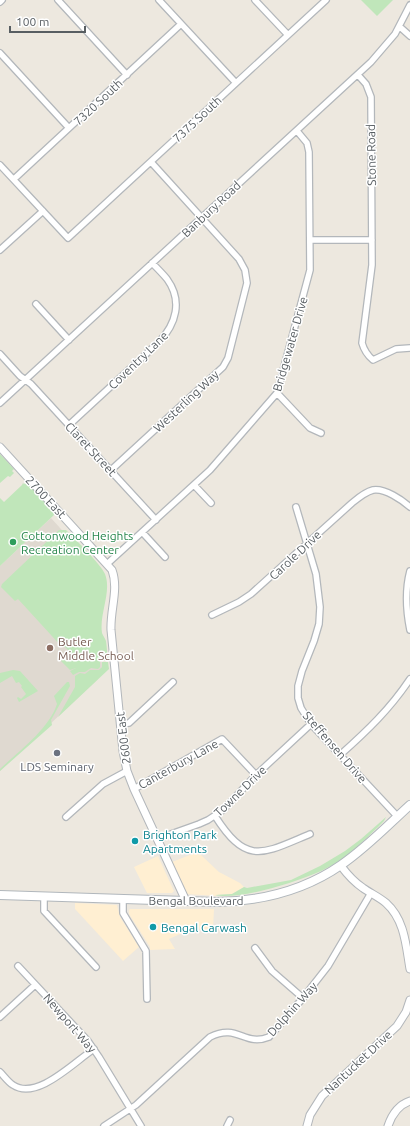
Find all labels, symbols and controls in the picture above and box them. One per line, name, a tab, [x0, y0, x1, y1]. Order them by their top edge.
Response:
scale bar	[10, 8, 85, 34]
text: 100 m	[16, 15, 49, 28]
street label: 7320 South	[71, 76, 125, 128]
street label: 7375 South	[170, 93, 224, 145]
street label: Stone Road	[364, 124, 378, 186]
street label: Banbury Road	[179, 178, 243, 240]
street label: Bridgewater Drive	[270, 295, 310, 393]
street label: Coventry Lane	[106, 328, 170, 392]
street label: Westerling Way	[151, 367, 221, 434]
street label: Claret Street	[63, 419, 119, 479]
street label: 2700 East	[23, 473, 69, 521]
street label: Carole Drive	[266, 528, 324, 582]
place label: Cottonwood Heights Recreation Center	[21, 529, 133, 556]
marker: Cottonwood Heights Recreation Center	[8, 537, 18, 547]
place label: Butler Middle School	[58, 635, 134, 662]
marker: Butler Middle School	[45, 643, 55, 653]
street label: Steffensen Drive	[301, 709, 369, 785]
street label: 2600 East	[113, 711, 133, 765]
street label: Canterbury Lane	[136, 737, 220, 791]
marker: LDS Seminary	[52, 748, 62, 758]
place label: LDS Seminary	[20, 760, 94, 773]
street label: Towne Drive	[211, 763, 269, 819]
place label: Brighton Park Apartments	[143, 828, 217, 855]
marker: Brighton Park Apartments	[130, 836, 140, 846]
street label: Bengal Boulevard	[149, 894, 243, 907]
place label: Bengal Carwash	[161, 921, 247, 934]
marker: Bengal Carwash	[148, 922, 158, 932]
street label: Dolphin Way	[264, 979, 320, 1039]
street label: Newport Way	[41, 991, 99, 1055]
street label: Nantucket Drive	[322, 1028, 394, 1096]

